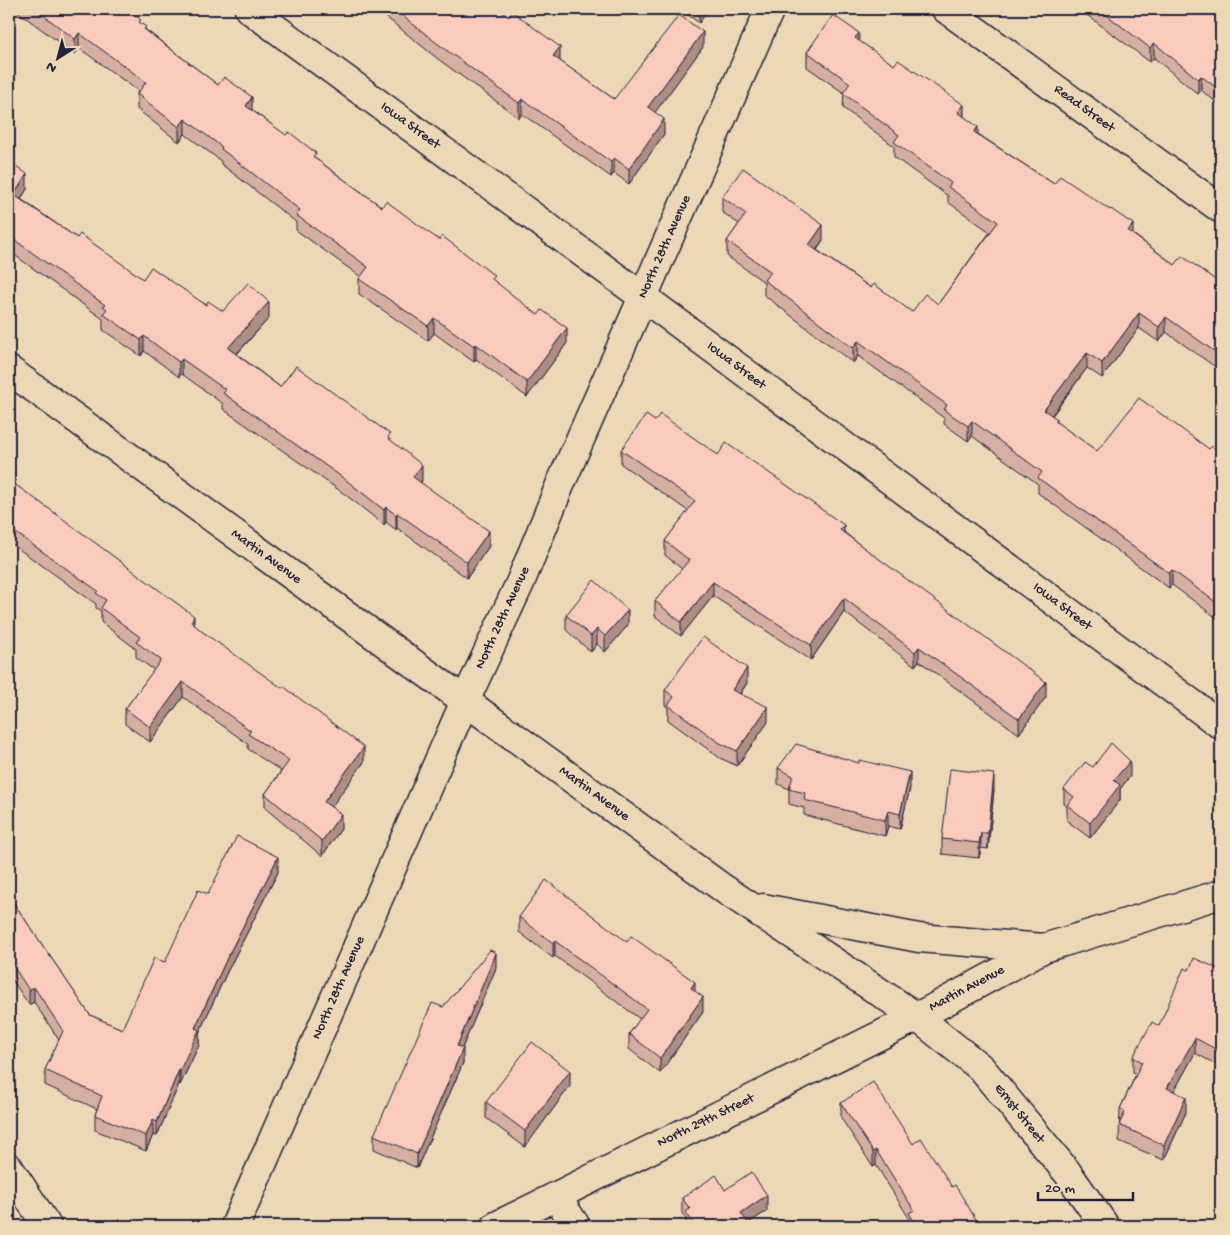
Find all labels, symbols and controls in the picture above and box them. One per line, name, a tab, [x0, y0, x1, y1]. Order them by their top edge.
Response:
north arrow	[32, 32, 82, 82]
text: N	[43, 57, 61, 76]
street label: Read Street	[1050, 81, 1119, 138]
street label: Iowa Street	[377, 99, 444, 154]
street label: North 28th Avenue	[635, 192, 696, 301]
street label: Iowa Street	[703, 338, 770, 395]
street label: Martin Avenue	[227, 526, 305, 589]
street label: North 28th Avenue	[472, 563, 535, 672]
street label: Iowa Street	[1029, 579, 1096, 636]
street label: Martin Avenue	[555, 763, 633, 826]
street label: North 28th Avenue	[309, 933, 370, 1042]
street label: Martin Avenue	[926, 962, 1008, 1016]
street label: Ernst Street	[990, 1081, 1049, 1148]
street label: North 29th Street	[655, 1090, 758, 1152]
scale bar	[1038, 1170, 1132, 1202]
text: 20 m	[1045, 1180, 1075, 1198]

